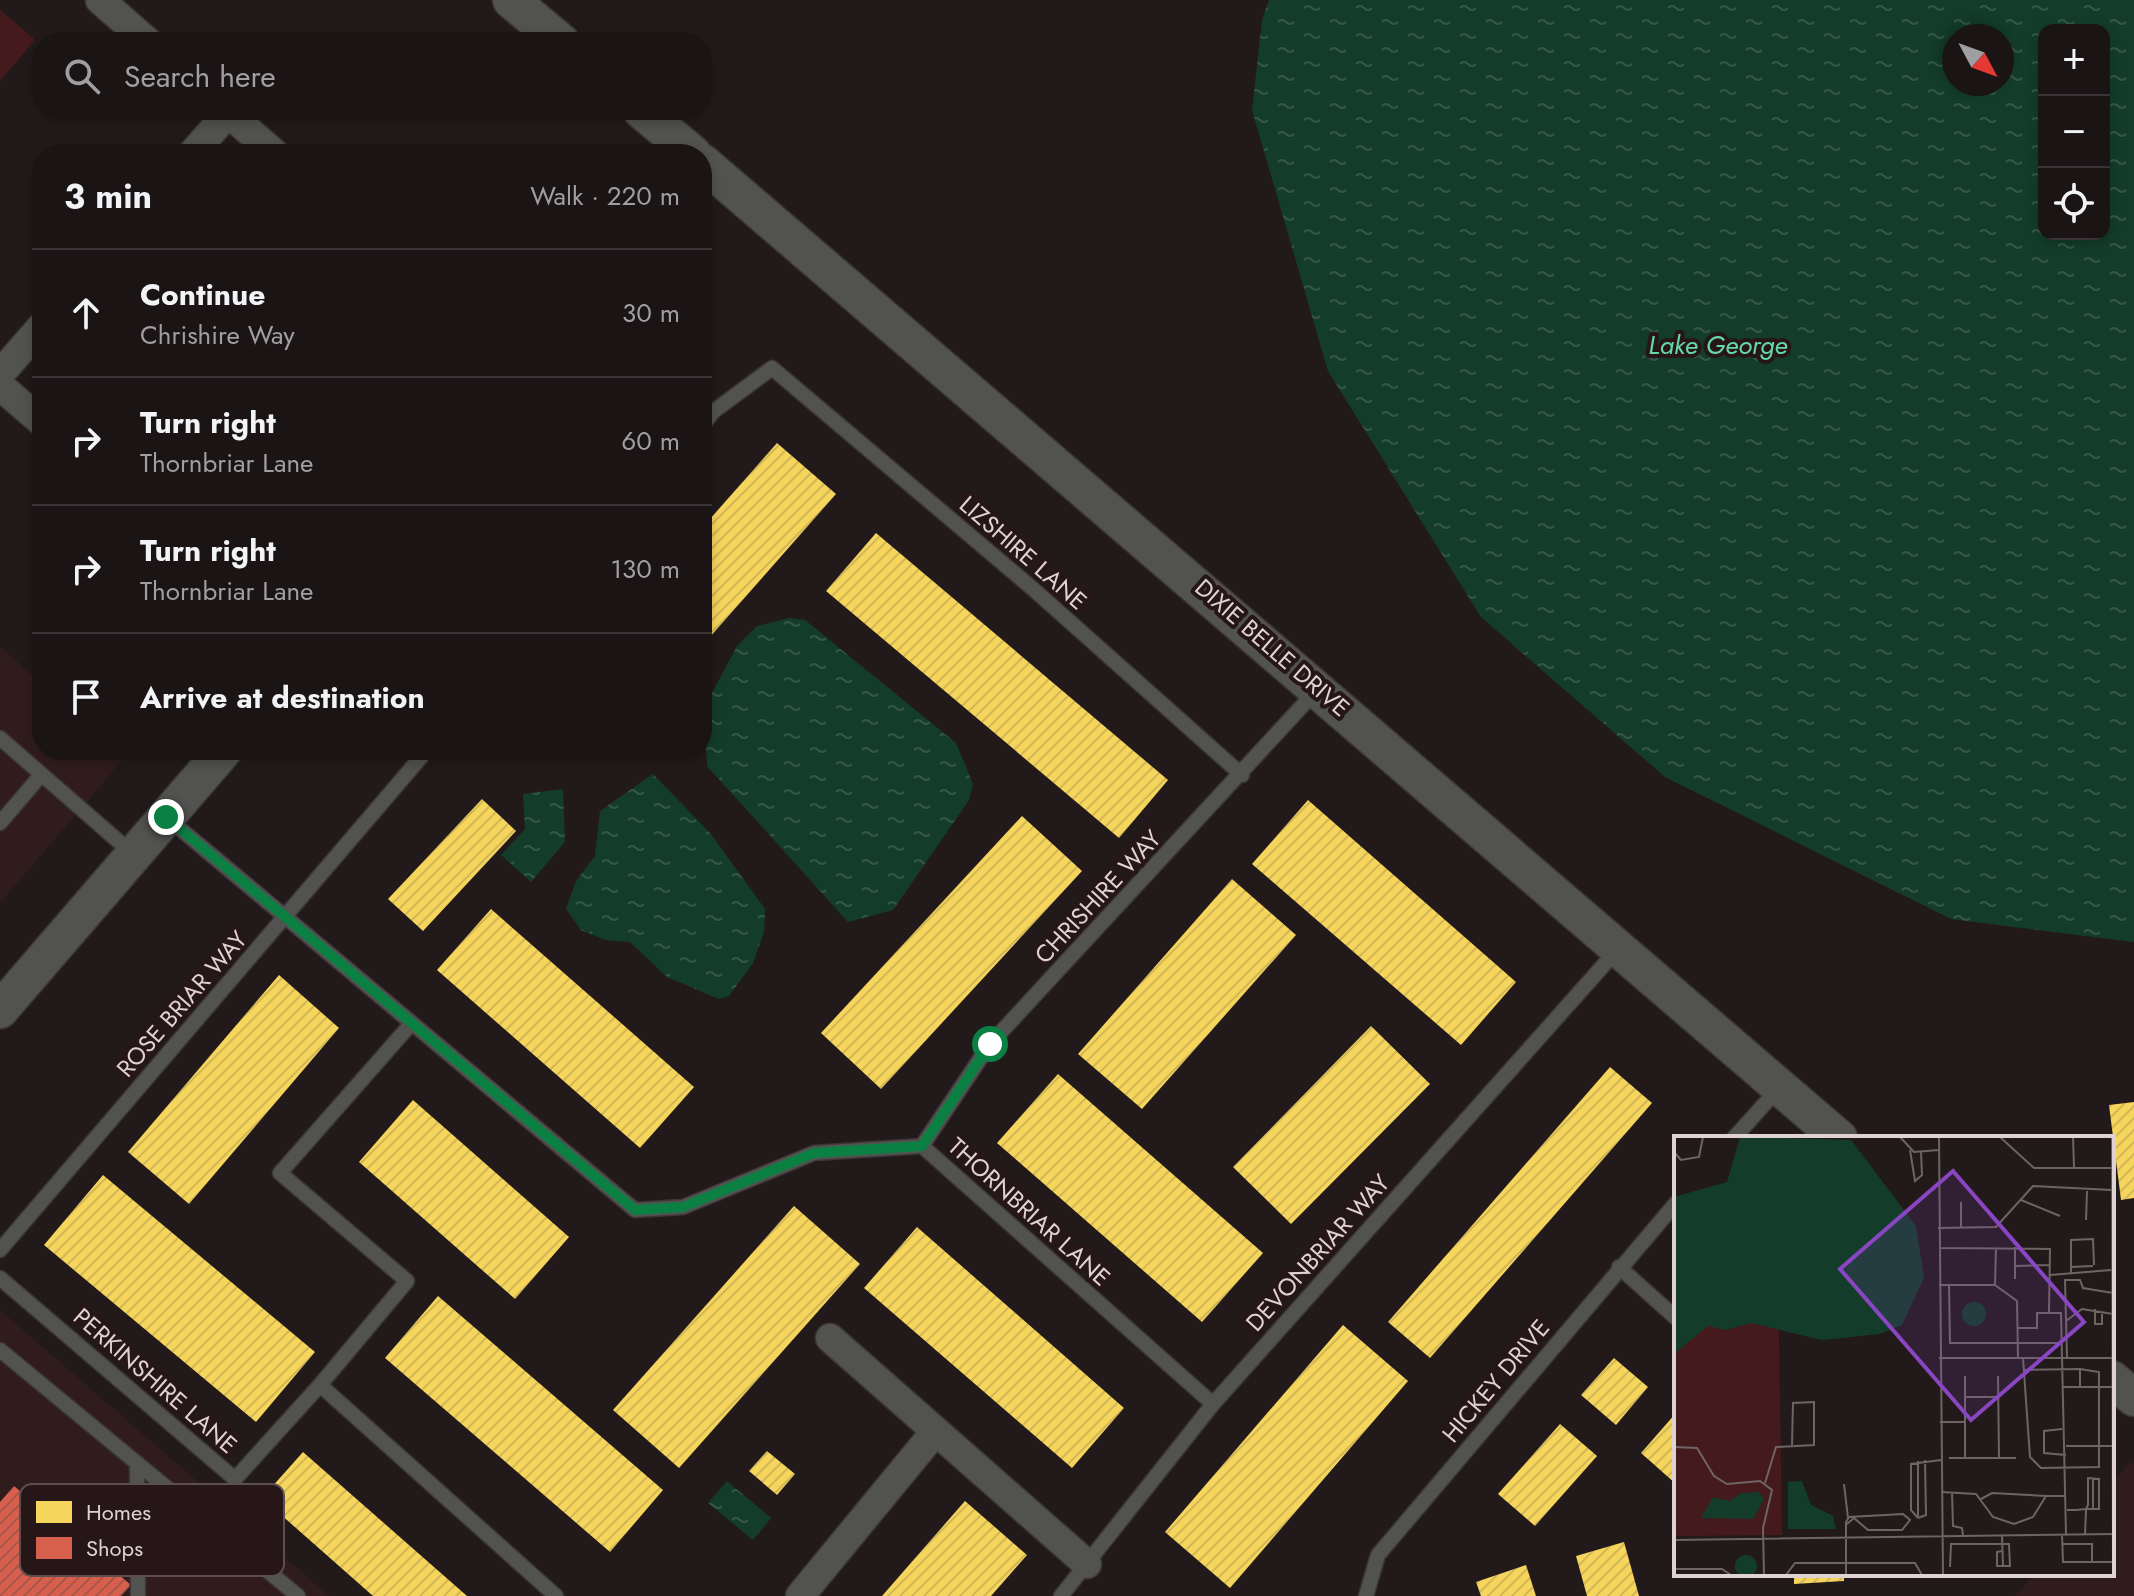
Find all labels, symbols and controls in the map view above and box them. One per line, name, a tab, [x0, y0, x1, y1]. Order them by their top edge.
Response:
north arrow	[1942, 24, 2014, 96]
map controls	[2038, 24, 2110, 240]
button: +	[2038, 24, 2110, 96]
search box	[32, 32, 712, 120]
icon: search	[60, 54, 104, 98]
text: Search here	[124, 55, 276, 98]
button: −	[2038, 96, 2110, 168]
button: locate	[2038, 168, 2110, 240]
text: 3 min	[64, 172, 152, 221]
text: Walk · 220 m	[530, 177, 680, 215]
text: Continue	[140, 273, 266, 316]
icon: ahead	[64, 291, 108, 335]
text: 30 m	[622, 294, 680, 332]
text: Chrishire Way	[140, 316, 295, 354]
water label: Lake George	[1648, 326, 1788, 364]
text: Turn right	[140, 401, 276, 444]
icon: right	[64, 419, 108, 463]
text: 60 m	[621, 422, 680, 460]
text: Thornbriar Lane	[140, 444, 313, 482]
street label: LIZSHIRE LANE	[952, 487, 1095, 618]
text: Turn right	[140, 529, 276, 572]
icon: right	[64, 547, 108, 591]
text: 130 m	[610, 550, 680, 588]
street label: DIXIE BELLE DRIVE	[1187, 570, 1357, 725]
text: Thornbriar Lane	[140, 572, 313, 610]
icon: arrive	[64, 675, 108, 719]
text: Arrive at destination	[140, 676, 425, 719]
route end	[148, 799, 184, 835]
street label: CHRISHIRE WAY	[1026, 821, 1169, 971]
street label: ROSE BRIAR WAY	[108, 922, 256, 1085]
route start	[972, 1026, 1008, 1062]
street label: THORNBRIAR LANE	[940, 1129, 1118, 1294]
inset map	[1674, 1136, 2114, 1576]
street label: DEVONBRIAR WAY	[1237, 1166, 1398, 1339]
street label: PERKINSHIRE LANE	[66, 1300, 245, 1462]
street label: HICKEY DRIVE	[1433, 1311, 1558, 1450]
legend	[20, 1484, 284, 1576]
text: Homes	[86, 1496, 151, 1528]
text: Shops	[86, 1532, 143, 1564]

